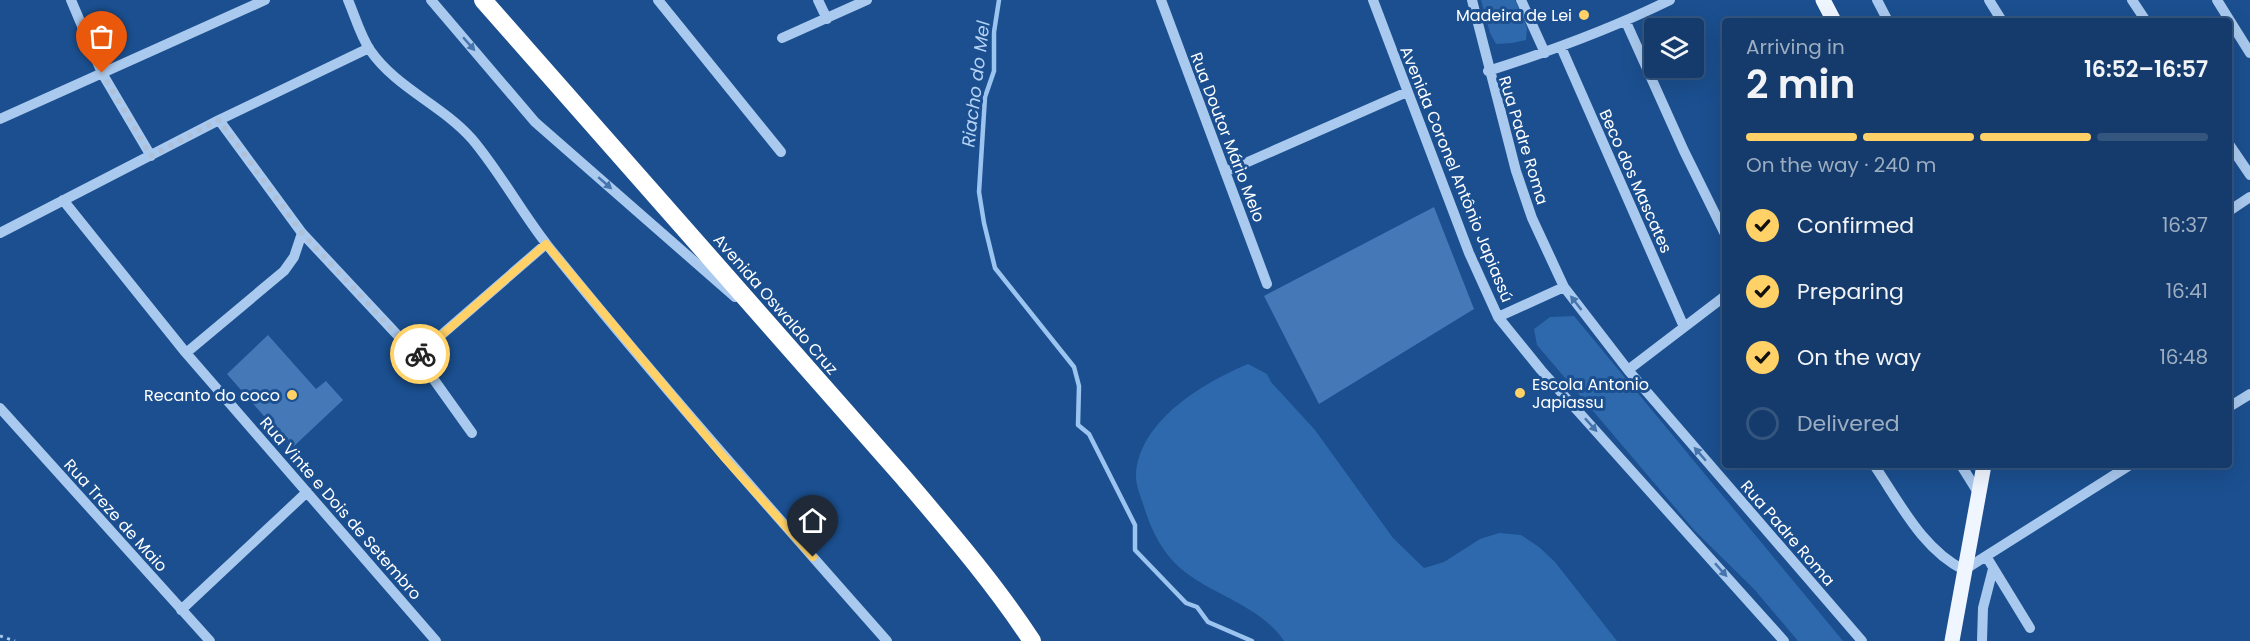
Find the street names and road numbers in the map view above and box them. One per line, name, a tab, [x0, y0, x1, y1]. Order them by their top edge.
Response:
street label: Avenida Coronel Antônio Japiassú	[1394, 43, 1519, 306]
street label: Rua Doutor Mário Melo	[1185, 49, 1271, 225]
street label: Rua Padre Roma	[1493, 73, 1554, 207]
street label: Beco dos Mascates	[1593, 106, 1678, 257]
street label: Avenida Oswaldo Cruz	[708, 229, 843, 380]
street label: Rua Vinte e Dois de Setembro	[255, 412, 427, 605]
street label: Rua Treze de Maio	[59, 454, 173, 577]
street label: Rua Padre Roma	[1735, 475, 1840, 591]

